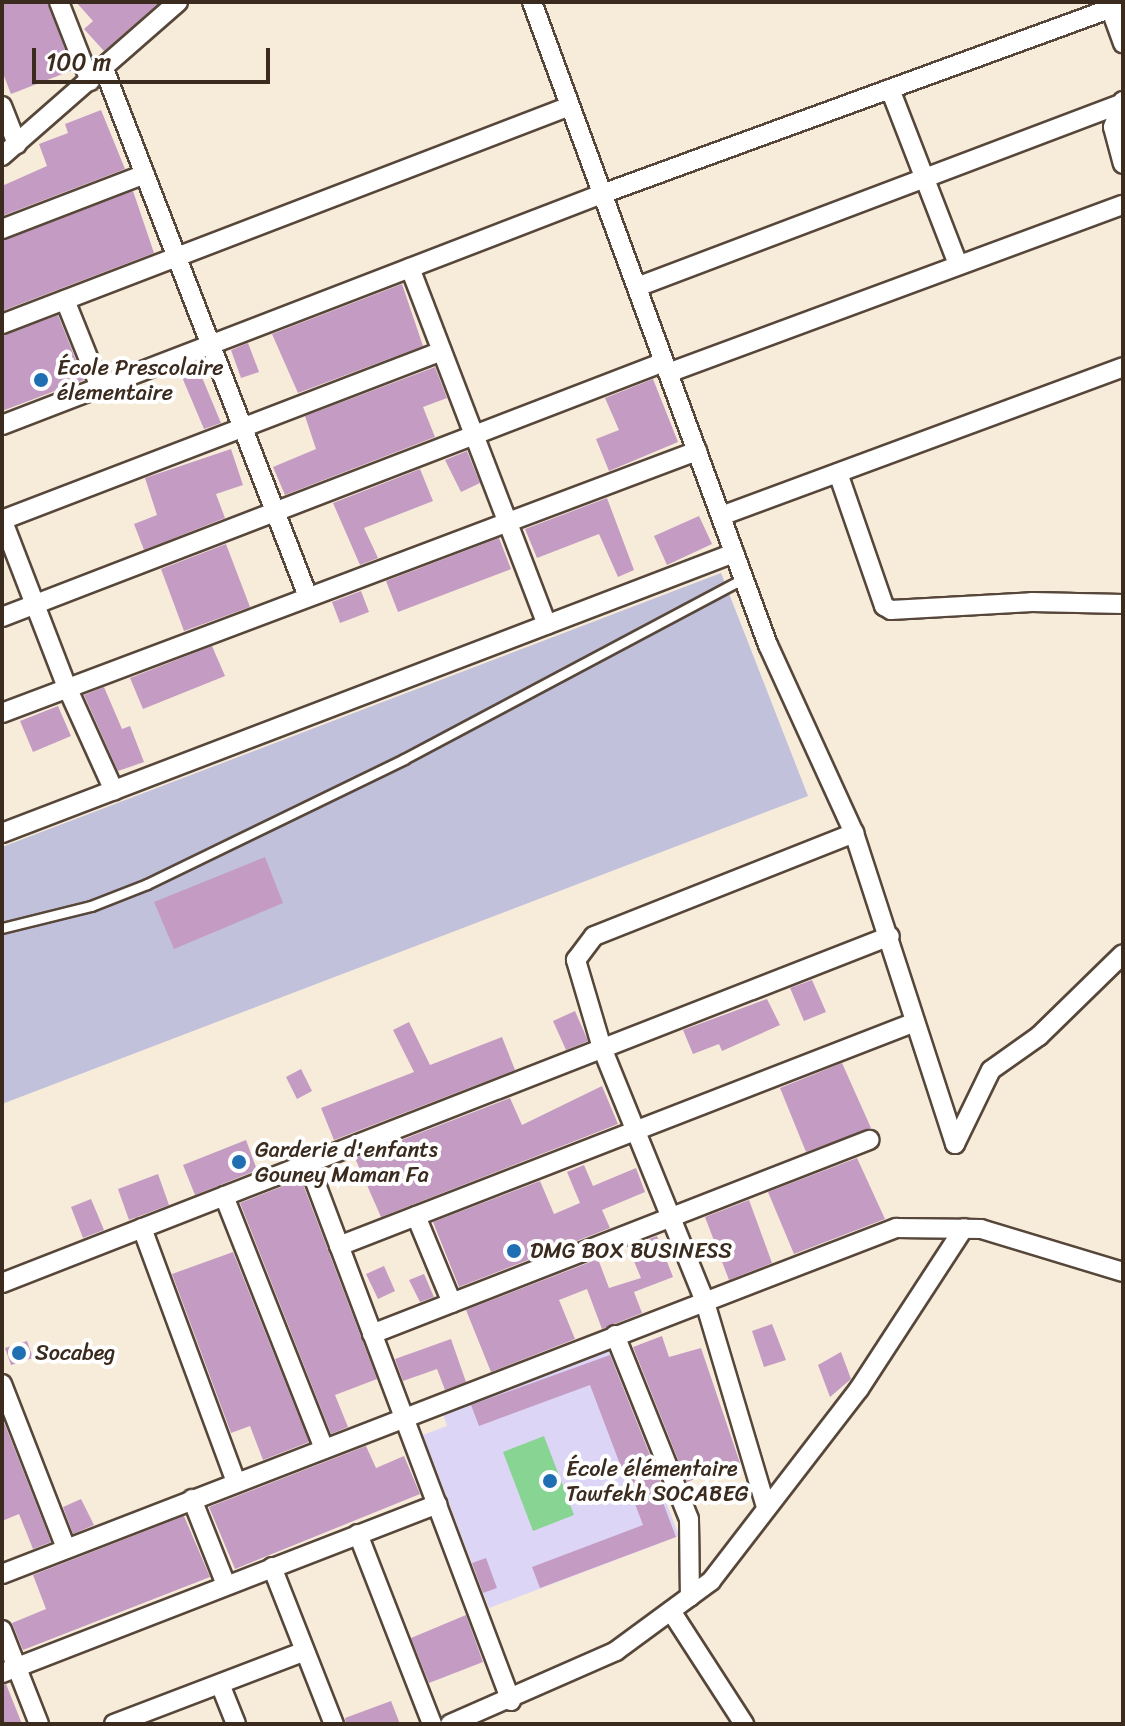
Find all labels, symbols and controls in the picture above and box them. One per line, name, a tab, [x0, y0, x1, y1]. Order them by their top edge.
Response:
scale bar	[36, 32, 274, 82]
text: 100 m	[46, 41, 111, 83]
place label: École Prescolaire élementaire	[57, 354, 224, 406]
marker: École Prescolaire élementaire	[32, 371, 50, 389]
place label: Garderie d'enfants Gouney Maman Fa	[255, 1136, 438, 1188]
marker: Garderie d'enfants Gouney Maman Fa	[230, 1153, 248, 1171]
place label: DMG BOX BUSINESS	[530, 1238, 734, 1264]
marker: DMG BOX BUSINESS	[505, 1242, 523, 1260]
place label: Socabeg	[35, 1340, 115, 1366]
marker: Socabeg	[10, 1344, 28, 1362]
place label: École élémentaire Tawfekh SOCABEG	[566, 1455, 748, 1506]
marker: École élémentaire Tawfekh SOCABEG	[541, 1472, 559, 1490]

